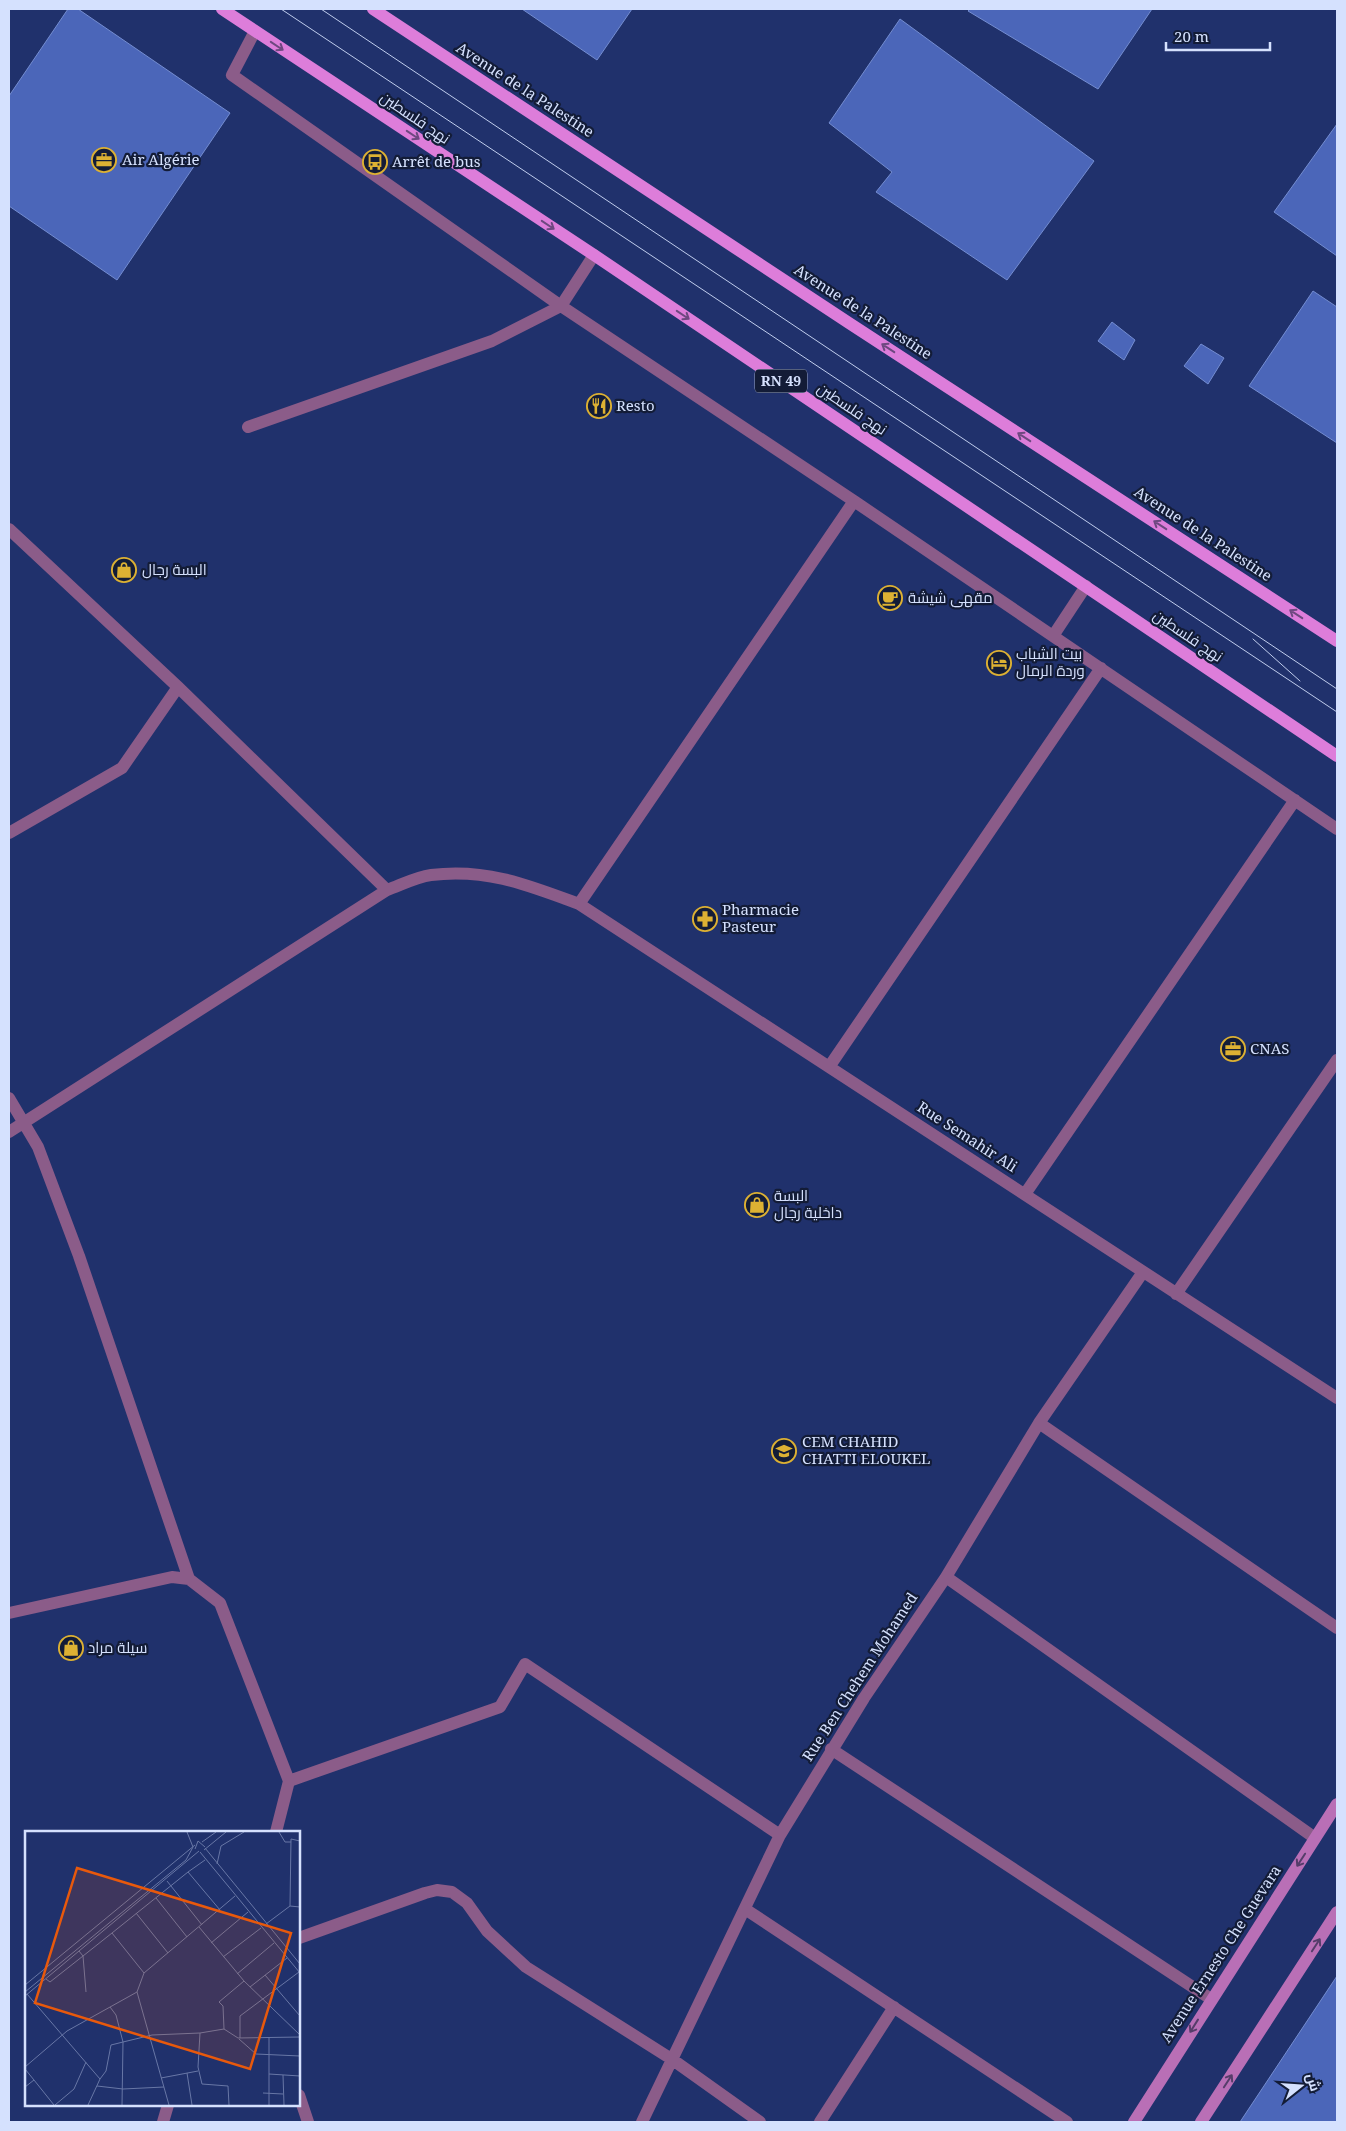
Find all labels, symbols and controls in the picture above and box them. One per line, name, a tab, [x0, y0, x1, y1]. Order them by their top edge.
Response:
scale bar	[1166, 20, 1270, 52]
text: 20 m	[1174, 26, 1209, 46]
street label: Avenue de la Palestine	[453, 37, 598, 141]
one-way arrow	[270, 40, 284, 51]
street label: نهج فلسطين	[376, 87, 454, 149]
one-way arrow	[405, 130, 419, 140]
office icon: Air Algérie	[91, 147, 117, 173]
place label: Air Algérie	[122, 149, 200, 169]
bus stop icon: Arrêt de bus	[362, 149, 388, 175]
place label: Arrêt de bus	[392, 151, 481, 171]
one-way arrow	[541, 220, 555, 230]
street label: Avenue de la Palestine	[791, 259, 936, 363]
one-way arrow	[676, 310, 690, 320]
one-way arrow	[881, 343, 895, 353]
road number: RN 49	[755, 370, 807, 392]
street label: نهج فلسطين	[813, 378, 891, 440]
restaurant icon: Resto	[586, 393, 612, 419]
place label: Resto	[616, 395, 655, 415]
one-way arrow	[1017, 432, 1031, 442]
street label: Avenue de la Palestine	[1131, 481, 1276, 585]
one-way arrow	[1154, 520, 1168, 530]
shop icon: البسة رجال	[111, 557, 137, 583]
place label: البسة رجال	[142, 559, 207, 579]
cafe icon: مقهى شيشة	[877, 585, 903, 611]
place label: مقهى شيشة	[908, 587, 993, 608]
street label: نهج فلسطين	[1149, 605, 1227, 667]
one-way arrow	[1290, 609, 1304, 619]
place label: بيت الشباب وردة الرمال	[1016, 643, 1085, 680]
hotel icon: بيت الشباب وردة الرمال	[986, 650, 1012, 676]
place label: Pharmacie Pasteur	[722, 899, 799, 936]
pharmacy icon: Pharmacie Pasteur	[692, 906, 718, 932]
office icon: CNAS	[1220, 1036, 1246, 1062]
place label: CNAS	[1250, 1038, 1289, 1058]
street label: Rue Semahir Ali	[914, 1096, 1022, 1176]
place label: البسة داخلية رجال	[774, 1185, 842, 1222]
shop icon: البسة داخلية رجال	[744, 1192, 770, 1218]
place label: CEM CHAHID CHATTI ELOUKEL	[802, 1431, 930, 1468]
school or university icon: CEM CHAHID CHATTI ELOUKEL	[771, 1438, 797, 1464]
street label: Rue Ben Chehem Mohamed	[797, 1588, 921, 1765]
shop icon: سيلة مراد	[58, 1635, 84, 1661]
place label: سيلة مراد	[88, 1637, 147, 1657]
inset map	[25, 1831, 300, 2106]
one-way arrow	[1296, 1852, 1306, 1866]
street label: Avenue Ernesto Che Guevara	[1155, 1861, 1285, 2046]
one-way arrow	[1311, 1938, 1321, 1952]
one-way arrow	[1189, 2018, 1199, 2032]
north arrow	[1276, 2061, 1326, 2111]
text: ش	[1302, 2071, 1326, 2093]
one-way arrow	[1223, 2075, 1233, 2089]

